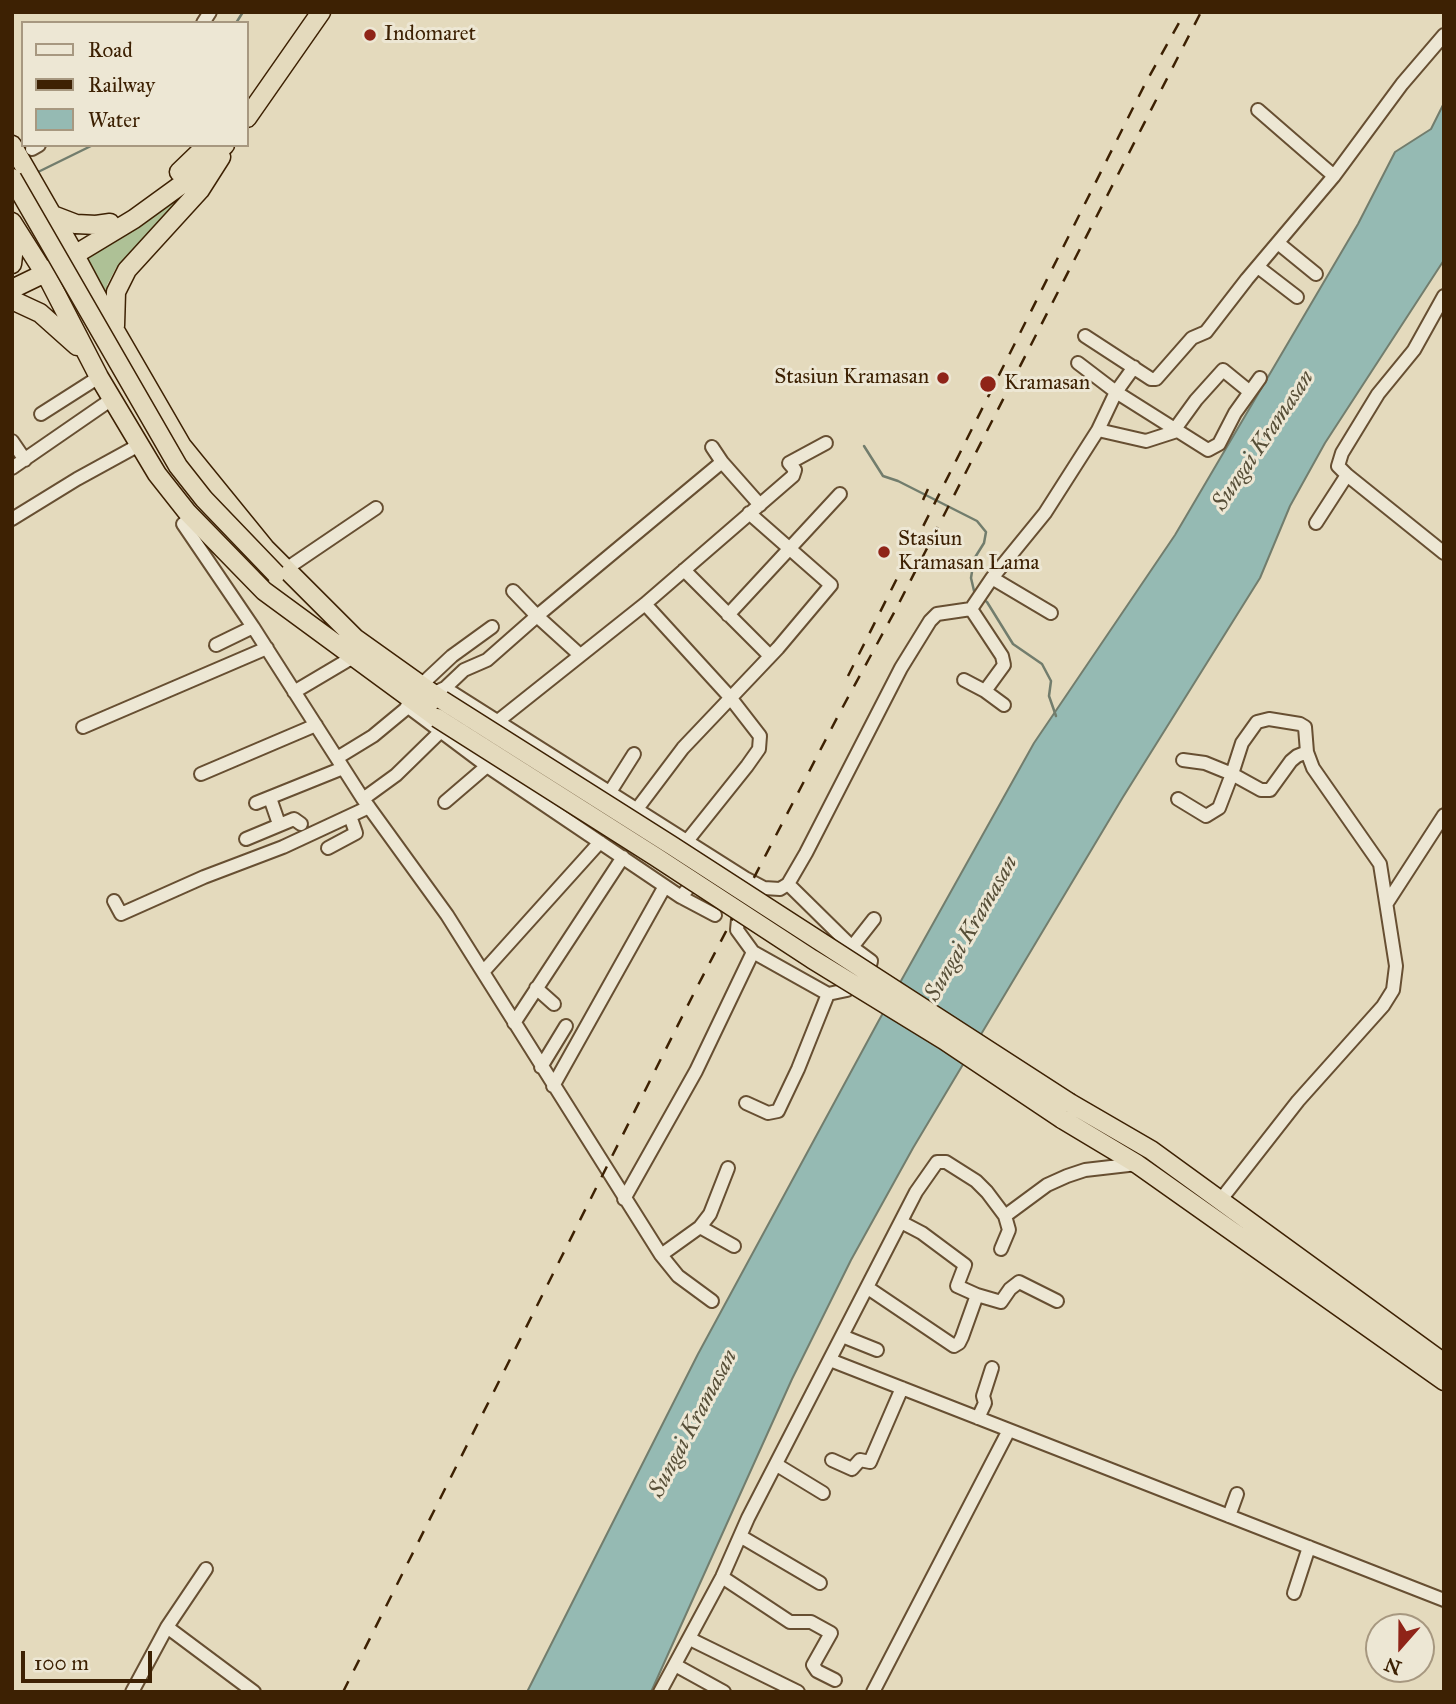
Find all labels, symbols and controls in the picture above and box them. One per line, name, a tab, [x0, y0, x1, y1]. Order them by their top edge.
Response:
legend	[21, 21, 248, 147]
place label: Indomaret	[384, 22, 476, 48]
marker: Indomaret	[362, 27, 378, 43]
text: Road	[88, 37, 133, 63]
text: Railway	[88, 72, 155, 98]
text: Water	[88, 107, 140, 133]
place label: Stasiun Kramasan	[774, 365, 929, 391]
water label: Sungai Kramasan	[1207, 366, 1321, 516]
marker: Stasiun Kramasan	[935, 370, 951, 386]
place label: Kramasan	[1004, 371, 1090, 397]
marker: Kramasan	[978, 374, 998, 394]
place label: Stasiun Kramasan Lama	[898, 527, 1039, 577]
marker: Stasiun Kramasan Lama	[876, 544, 892, 560]
water label: Sungai Kramasan	[919, 851, 1025, 1007]
water label: Sungai Kramasan	[644, 1346, 744, 1502]
north arrow	[1365, 1613, 1435, 1683]
scale bar	[24, 1638, 156, 1682]
text: 100 m	[34, 1650, 89, 1676]
text: N	[1381, 1653, 1405, 1680]

